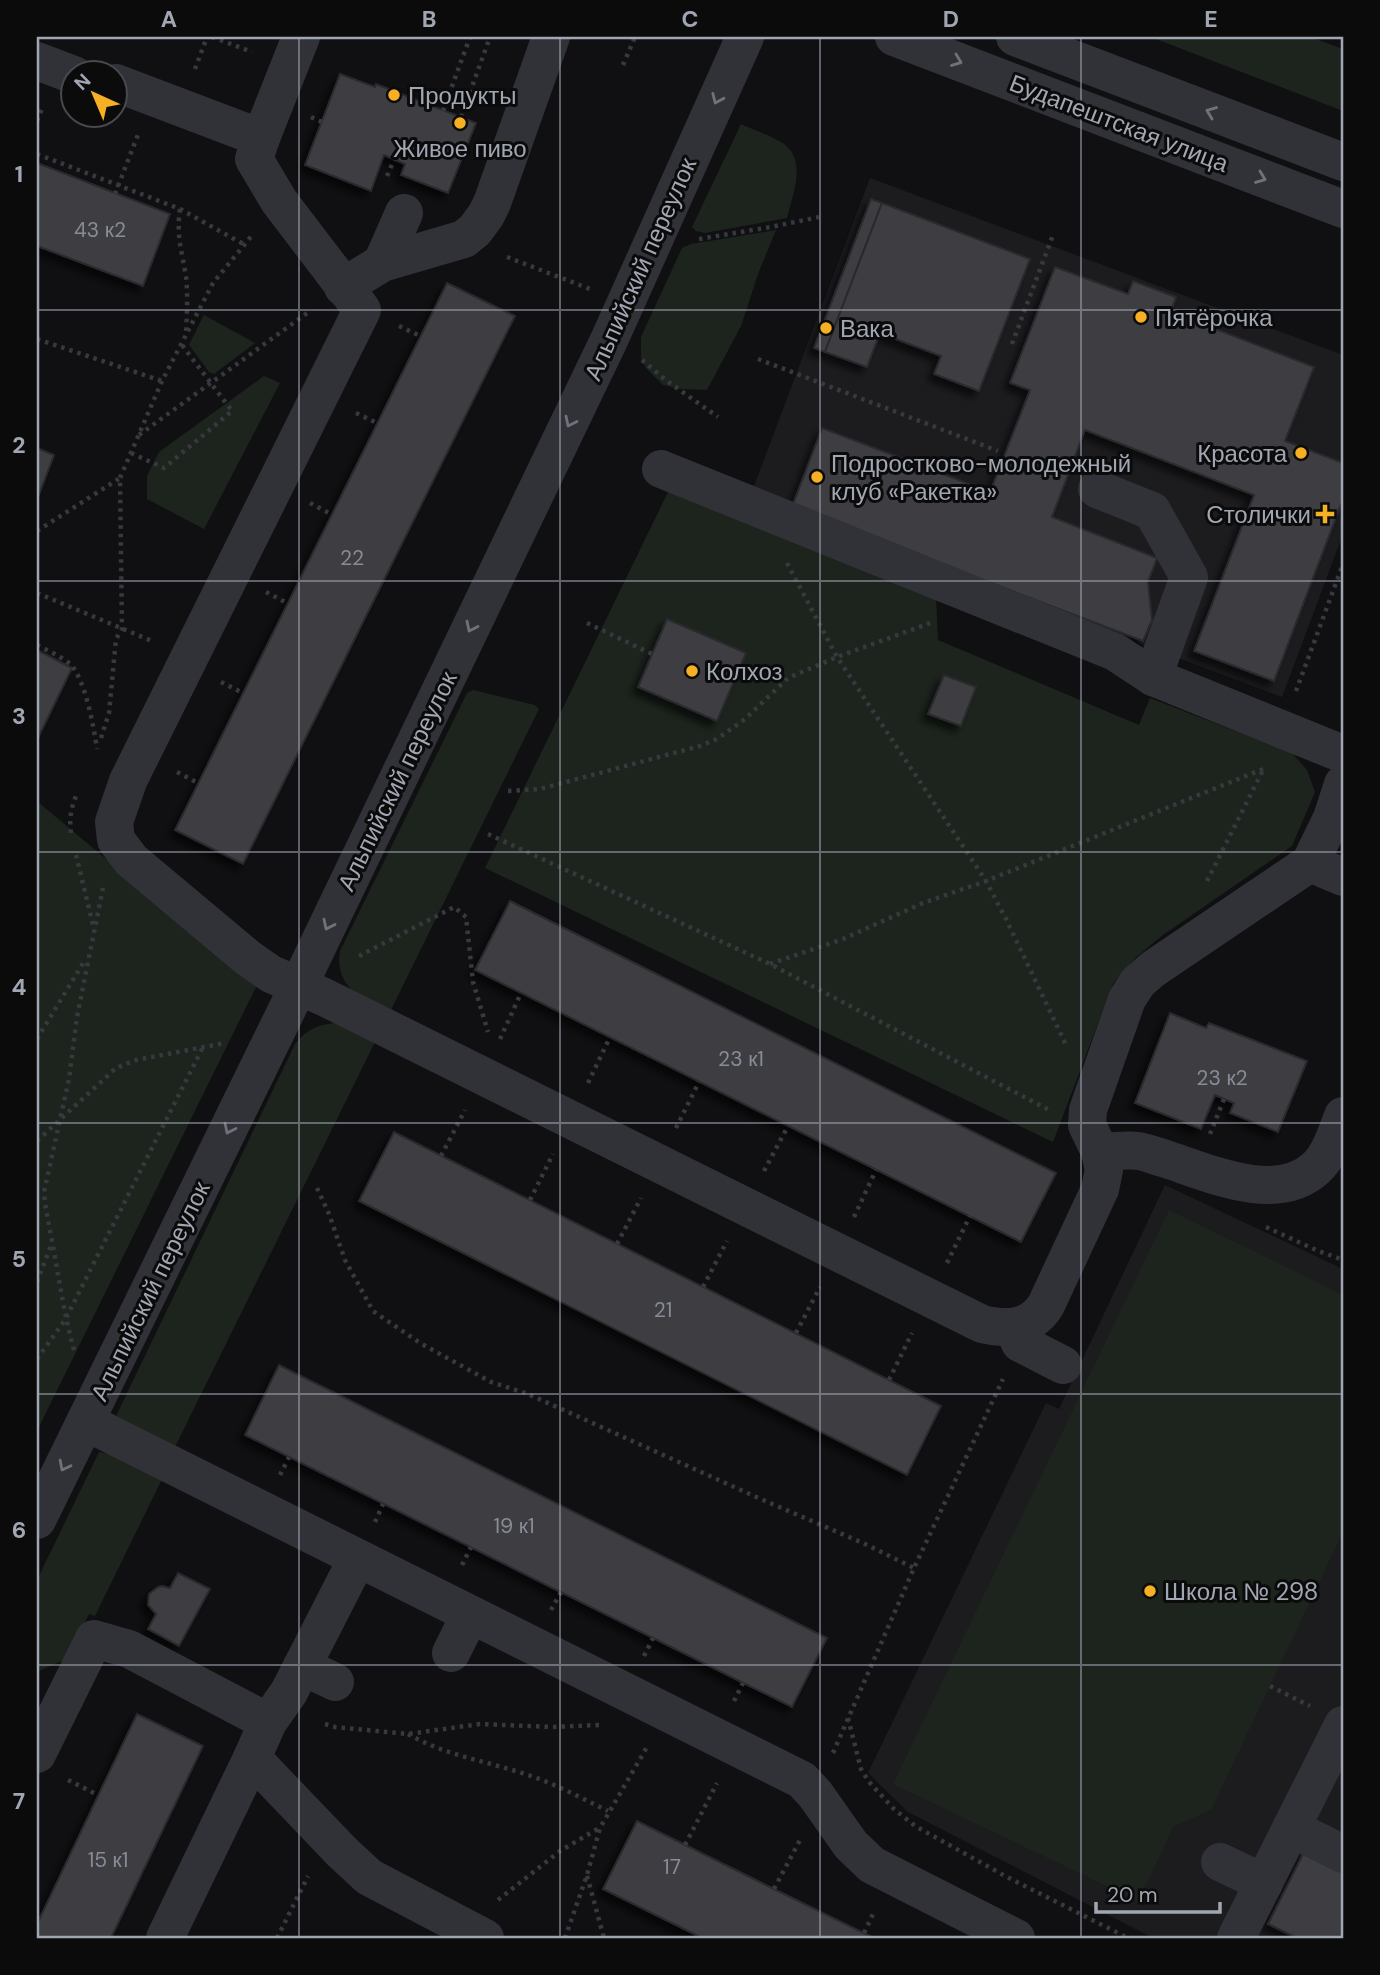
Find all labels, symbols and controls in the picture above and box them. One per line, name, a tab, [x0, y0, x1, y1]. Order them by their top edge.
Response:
text: A	[161, 4, 177, 34]
text: B	[422, 4, 436, 34]
text: C	[682, 4, 698, 34]
text: D	[943, 4, 959, 34]
text: E	[1204, 4, 1218, 34]
one-way arrow	[951, 53, 963, 67]
north arrow	[60, 60, 130, 130]
street label: Будапештская улица	[1005, 67, 1233, 179]
text: N	[69, 68, 96, 96]
place label: Продукты	[408, 80, 516, 111]
marker: Продукты	[386, 87, 402, 103]
one-way arrow	[711, 92, 725, 104]
one-way arrow	[1205, 106, 1217, 120]
marker: Живое пиво	[452, 115, 468, 131]
place label: Живое пиво	[393, 133, 527, 164]
street label: Альпийский переулок	[577, 152, 703, 385]
text: 1	[15, 159, 23, 189]
one-way arrow	[1255, 169, 1267, 183]
house number: 43 к2	[74, 216, 126, 244]
place label: Пятёрочка	[1155, 302, 1273, 333]
marker: Пятёрочка	[1133, 309, 1149, 325]
place label: Вака	[840, 313, 894, 344]
marker: Вака	[818, 320, 834, 336]
one-way arrow	[564, 415, 578, 427]
text: 2	[12, 430, 26, 460]
place label: Красота	[1197, 438, 1288, 469]
marker: Красота	[1293, 445, 1309, 461]
place label: Подростково-молодежный клуб «Ракетка»	[831, 448, 1131, 507]
marker: Подростково-молодежный клуб «Ракетка»	[809, 469, 825, 485]
place label: Столички	[1206, 499, 1311, 530]
marker: Столички	[1317, 506, 1333, 522]
house number: 22	[340, 544, 364, 572]
one-way arrow	[465, 620, 479, 632]
place label: Колхоз	[706, 656, 783, 687]
marker: Колхоз	[684, 663, 700, 679]
street label: Альпийский переулок	[330, 666, 464, 896]
text: 3	[12, 701, 26, 731]
one-way arrow	[322, 918, 336, 930]
text: 4	[12, 972, 27, 1002]
house number: 23 к1	[718, 1045, 764, 1073]
house number: 23 к2	[1196, 1064, 1248, 1092]
one-way arrow	[223, 1122, 237, 1134]
street label: Альпийский переулок	[83, 1176, 217, 1406]
text: 5	[12, 1244, 26, 1274]
house number: 21	[654, 1296, 672, 1324]
one-way arrow	[58, 1458, 72, 1471]
house number: 19 к1	[493, 1512, 535, 1540]
text: 6	[12, 1515, 26, 1545]
place label: Школа № 298	[1164, 1576, 1318, 1607]
marker: Школа № 298	[1142, 1583, 1158, 1599]
text: 7	[13, 1786, 25, 1816]
house number: 15 к1	[88, 1846, 128, 1874]
house number: 17	[663, 1853, 681, 1881]
scale bar	[1096, 1870, 1221, 1914]
text: 20 m	[1107, 1881, 1158, 1909]

